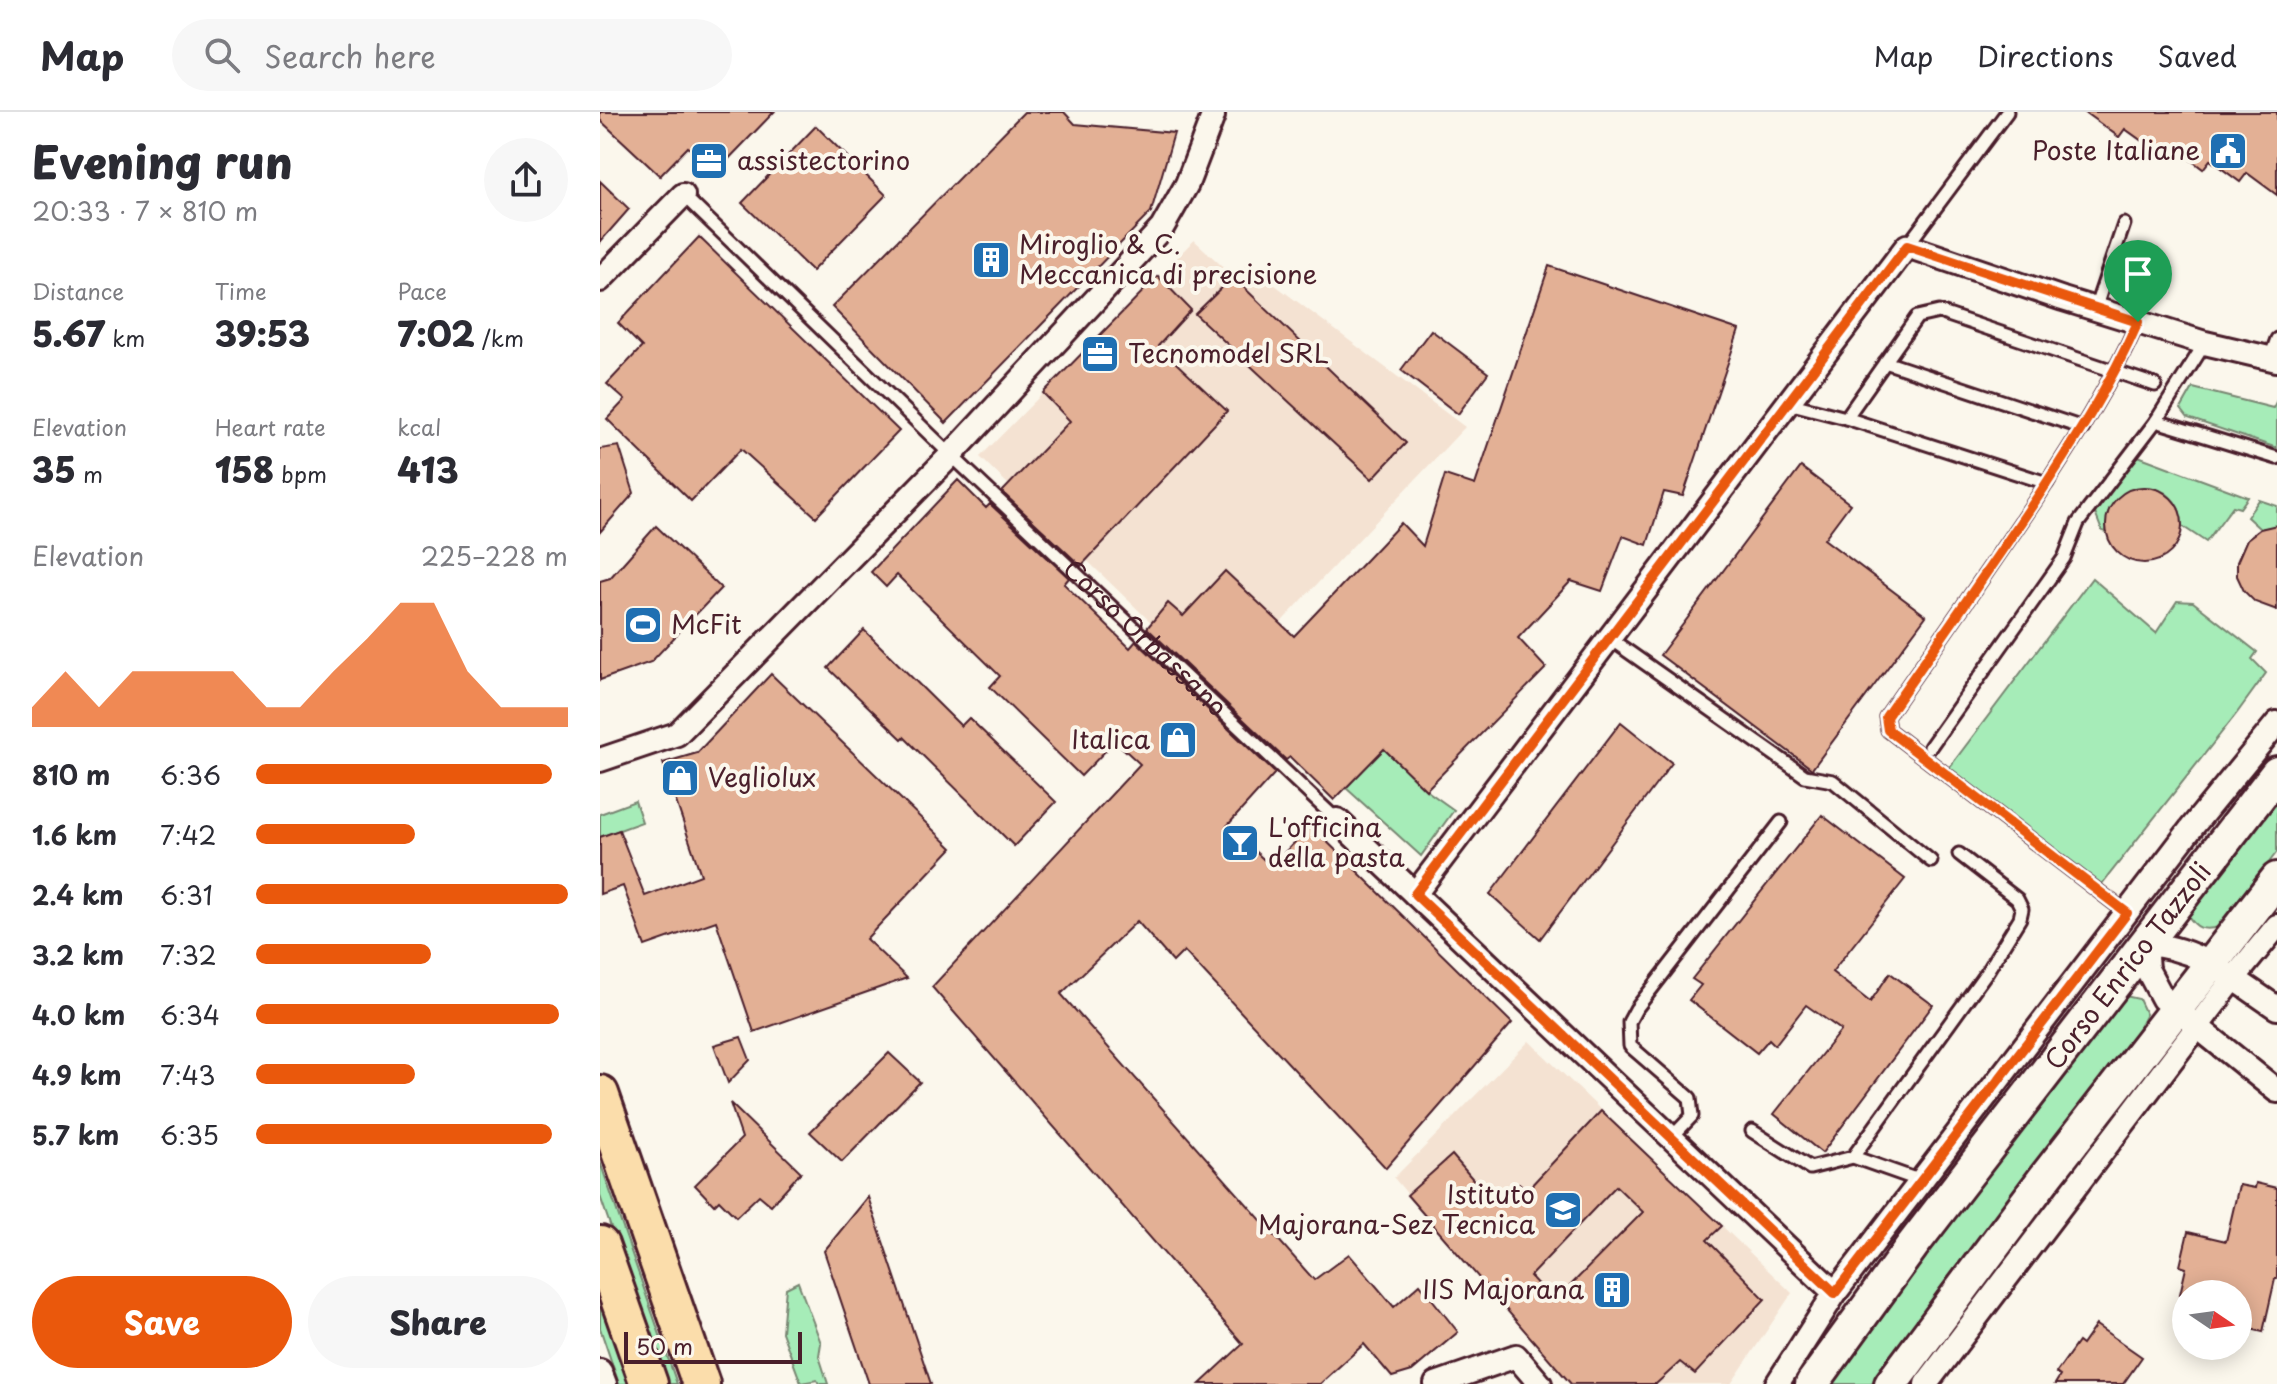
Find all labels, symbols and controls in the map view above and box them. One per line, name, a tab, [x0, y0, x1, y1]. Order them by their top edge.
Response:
search box	[172, 19, 732, 91]
text: Map	[40, 27, 124, 84]
icon: search	[200, 33, 244, 77]
text: Search here	[264, 33, 436, 78]
text: Map	[1874, 34, 1933, 77]
text: Directions	[1977, 34, 2114, 77]
text: Saved	[2158, 34, 2237, 77]
text: Evening run	[32, 128, 293, 194]
place label: Poste Italiane	[2032, 130, 2200, 169]
public building icon: Poste Italiane	[2207, 130, 2249, 172]
button: share	[484, 138, 568, 222]
office icon: assistectorino	[688, 140, 730, 182]
place label: assistectorino	[737, 140, 910, 179]
text: 20:33 · 7 × 810 m	[32, 191, 258, 230]
place label: Miroglio & C. Meccanica di precisione	[1019, 224, 1317, 293]
building icon: Miroglio & C. Meccanica di precisione	[970, 239, 1012, 281]
pin	[2104, 240, 2172, 322]
icon: arrive	[2116, 252, 2160, 296]
text: Distance	[32, 274, 124, 307]
text: Time	[215, 274, 267, 307]
text: Pace	[397, 274, 447, 307]
text: 5.67	[32, 307, 105, 359]
text: 39:53	[215, 307, 310, 359]
text: 7:02	[397, 307, 475, 359]
text: km	[105, 321, 145, 354]
text: /km	[475, 321, 524, 354]
office icon: Tecnomodel SRL	[1079, 333, 1121, 375]
place label: Tecnomodel SRL	[1128, 333, 1329, 372]
text: Elevation	[32, 410, 127, 443]
text: Heart rate	[215, 410, 326, 443]
text: kcal	[397, 410, 441, 443]
text: 35	[32, 443, 76, 495]
text: 158	[215, 443, 274, 495]
text: 413	[397, 443, 459, 495]
text: m	[76, 457, 103, 490]
text: bpm	[274, 457, 327, 490]
text: Elevation	[32, 536, 144, 575]
text: 225–228 m	[421, 536, 568, 575]
street label: Corso Orbassano	[1055, 550, 1237, 725]
sports icon: McFit	[622, 604, 664, 646]
place label: McFit	[671, 604, 742, 643]
place label: Italica	[1071, 719, 1151, 758]
shop icon: Italica	[1157, 719, 1199, 761]
text: 810 m	[32, 755, 110, 794]
text: 6:36	[160, 755, 221, 794]
shop icon: Vegliolux	[659, 757, 701, 799]
place label: Vegliolux	[708, 757, 816, 796]
place label: L'officina della pasta	[1268, 807, 1406, 876]
text: 1.6 km	[32, 815, 117, 854]
text: 7:42	[160, 815, 216, 854]
bar icon: L'officina della pasta	[1219, 822, 1261, 864]
street label: Corso Enrico Tazzoli	[2034, 853, 2219, 1077]
text: 2.4 km	[32, 875, 124, 914]
text: 6:31	[160, 875, 213, 914]
text: 3.2 km	[32, 935, 124, 974]
text: 7:32	[160, 935, 217, 974]
text: 4.0 km	[32, 995, 125, 1034]
text: 6:34	[160, 995, 220, 1034]
text: 4.9 km	[32, 1055, 121, 1094]
text: 7:43	[160, 1055, 216, 1094]
text: 5.7 km	[32, 1115, 119, 1154]
text: 6:35	[160, 1115, 219, 1154]
place label: Istituto Majorana-Sez Tecnica	[1258, 1174, 1536, 1243]
school or university icon: Istituto Majorana-Sez Tecnica	[1542, 1189, 1584, 1231]
place label: IIS Majorana	[1422, 1269, 1585, 1308]
building icon: IIS Majorana	[1591, 1269, 1633, 1311]
button: Save	[32, 1276, 292, 1368]
button: Share	[308, 1276, 568, 1368]
north arrow	[2172, 1280, 2252, 1360]
map controls	[2172, 1280, 2252, 1360]
scale bar	[624, 1328, 802, 1364]
text: 50 m	[636, 1329, 693, 1362]

